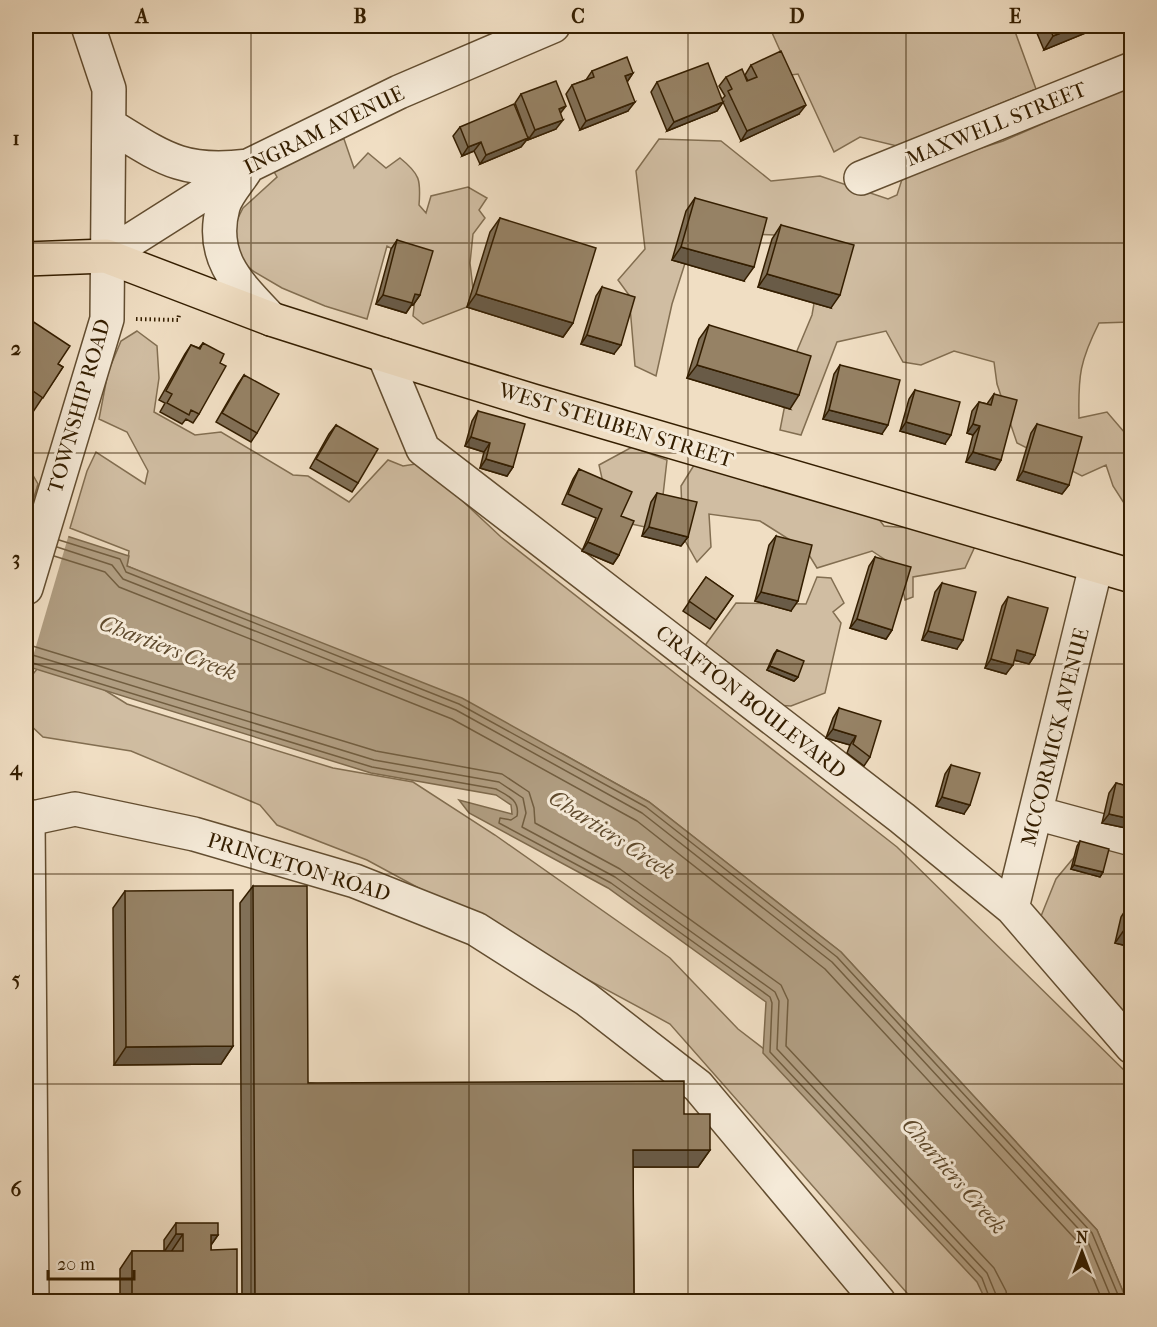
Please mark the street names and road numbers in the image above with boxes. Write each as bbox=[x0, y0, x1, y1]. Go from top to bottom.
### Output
street label: MAXWELL STREET bbox=[902, 77, 1090, 171]
street label: INGRAM AVENUE bbox=[240, 81, 408, 179]
street label: TOWNSHIP ROAD bbox=[43, 316, 115, 496]
street label: WEST STEUBEN STREET bbox=[495, 378, 737, 472]
street label: CRAFTON BOULEVARD bbox=[651, 620, 851, 784]
street label: MCCORMICK AVENUE bbox=[1016, 625, 1094, 849]
street label: PRINCETON ROAD bbox=[205, 828, 393, 906]

